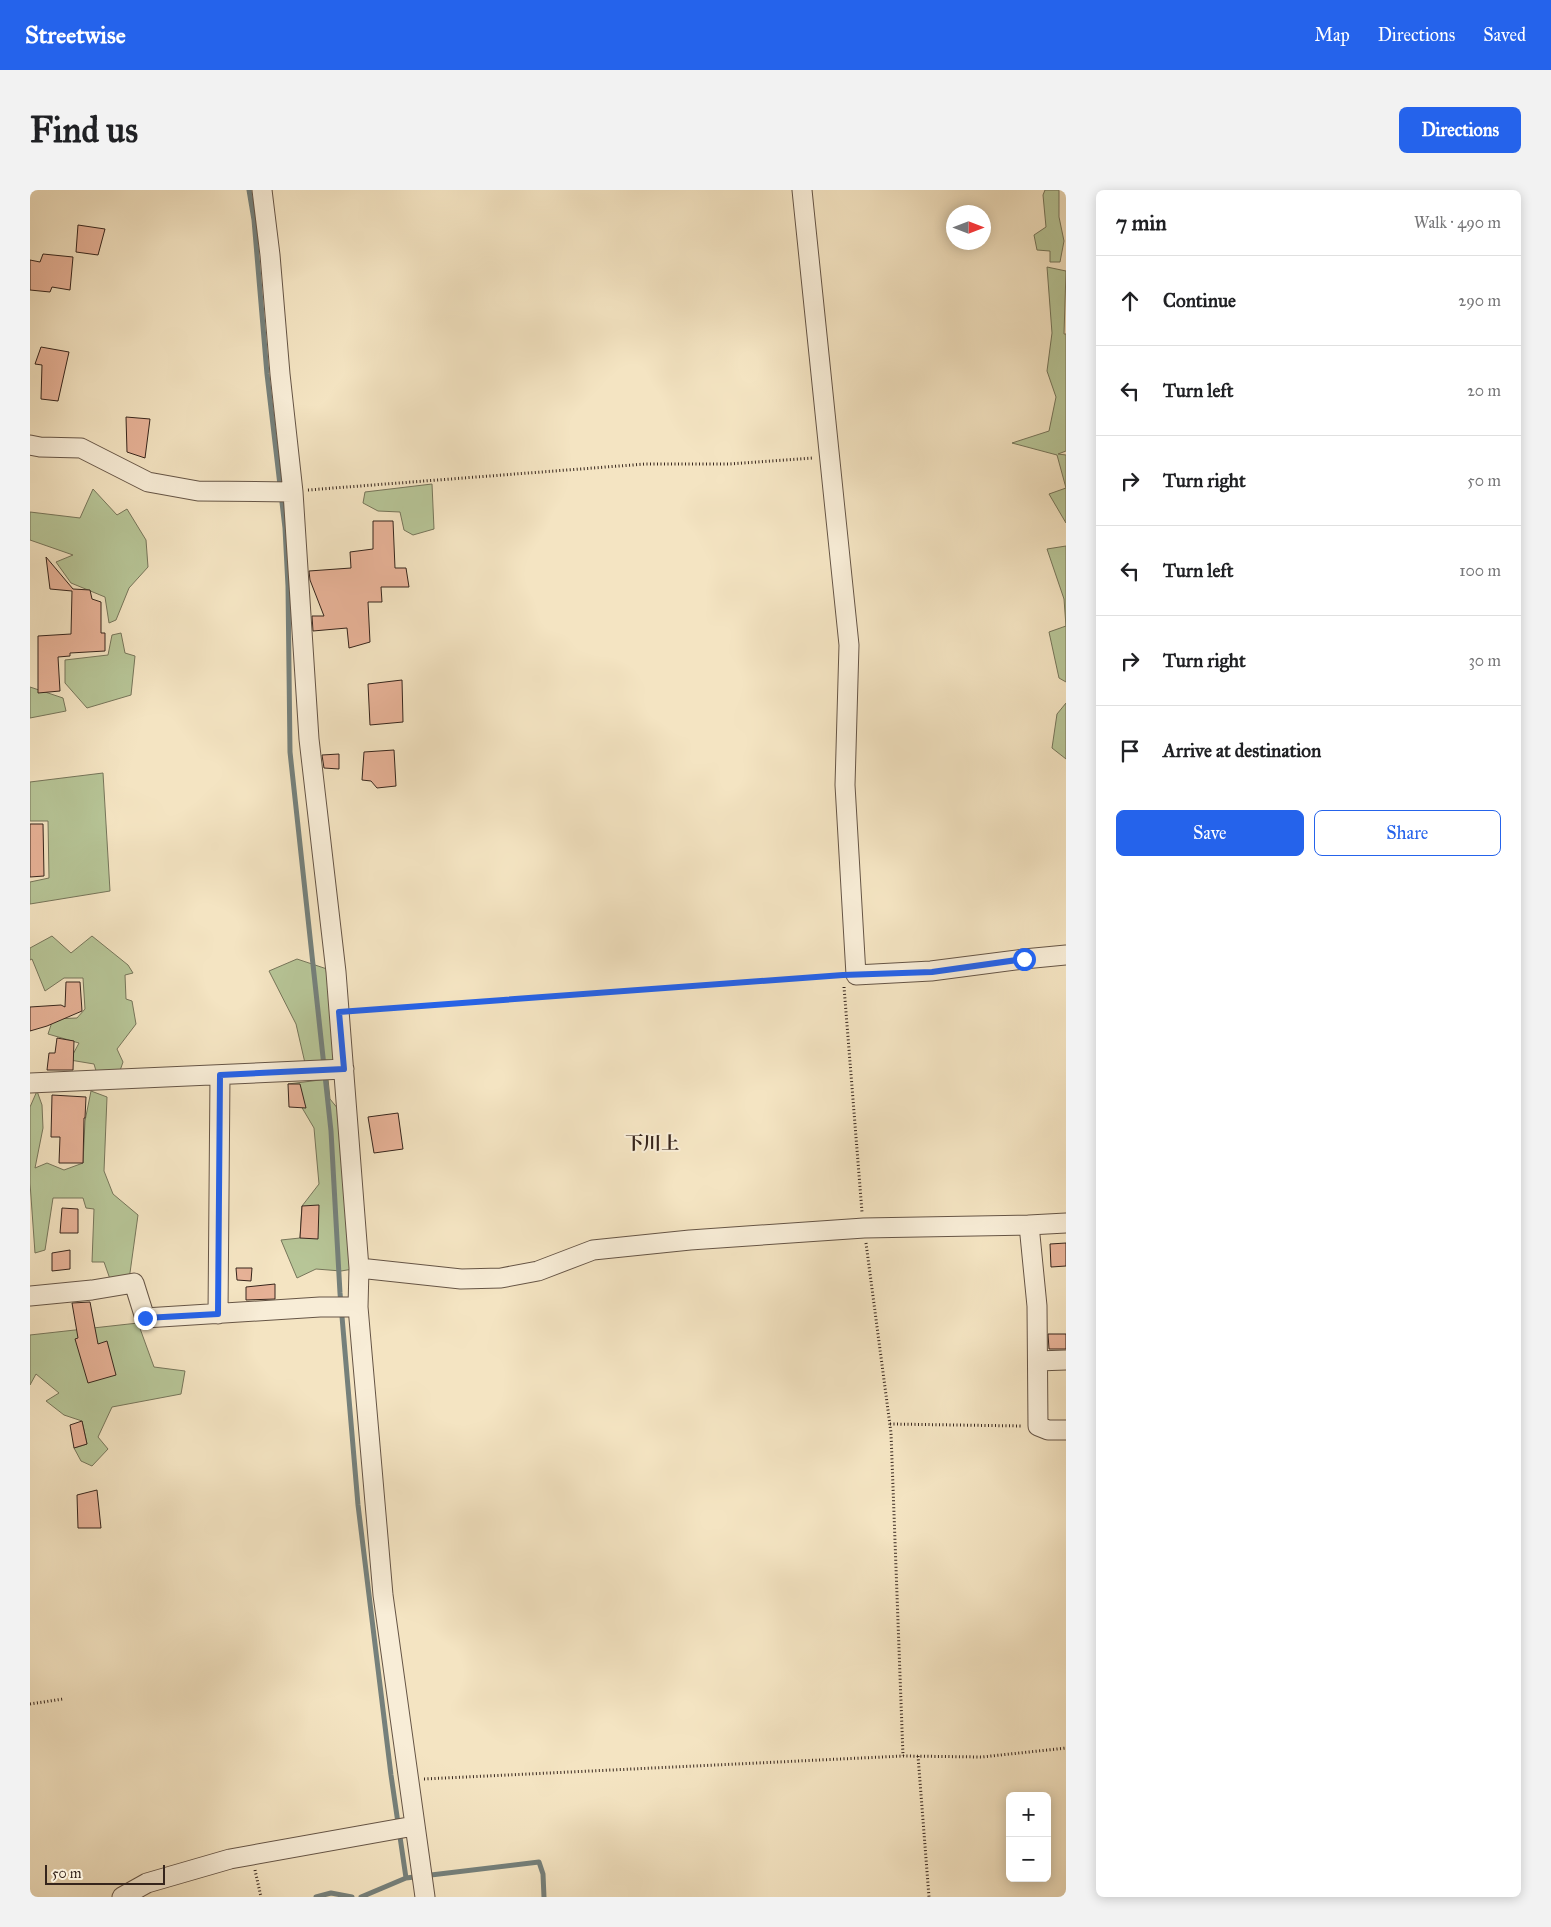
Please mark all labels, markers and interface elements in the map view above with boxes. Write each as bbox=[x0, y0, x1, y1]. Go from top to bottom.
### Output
text: Streetwise bbox=[25, 20, 126, 50]
text: Map bbox=[1314, 24, 1350, 46]
text: Directions bbox=[1378, 24, 1455, 46]
text: Saved bbox=[1483, 24, 1526, 46]
button: Directions bbox=[1399, 107, 1521, 153]
text: Find us bbox=[30, 109, 138, 152]
north arrow bbox=[946, 205, 991, 250]
text: 7 min bbox=[1116, 210, 1167, 236]
text: Walk · 490 m bbox=[1414, 213, 1501, 232]
icon: ahead bbox=[1116, 287, 1144, 315]
text: Continue bbox=[1163, 289, 1236, 312]
text: 290 m bbox=[1458, 291, 1501, 310]
icon: left bbox=[1116, 377, 1144, 405]
text: Turn left bbox=[1163, 379, 1233, 402]
text: 20 m bbox=[1467, 381, 1501, 400]
icon: right bbox=[1116, 467, 1144, 495]
text: Turn right bbox=[1163, 469, 1246, 492]
text: 50 m bbox=[1467, 471, 1501, 490]
icon: left bbox=[1116, 557, 1144, 585]
text: Turn left bbox=[1163, 559, 1233, 582]
text: 100 m bbox=[1459, 561, 1501, 580]
icon: right bbox=[1116, 647, 1144, 675]
text: Turn right bbox=[1163, 649, 1246, 672]
text: 30 m bbox=[1468, 651, 1501, 670]
icon: arrive bbox=[1116, 737, 1144, 765]
text: Arrive at destination bbox=[1163, 739, 1321, 762]
button: Save bbox=[1116, 810, 1304, 856]
button: Share bbox=[1314, 810, 1501, 856]
route start bbox=[1013, 948, 1036, 971]
district label: 下川上 bbox=[625, 1132, 679, 1154]
route end bbox=[134, 1307, 157, 1330]
map controls bbox=[1006, 1792, 1051, 1882]
button: + bbox=[1006, 1792, 1051, 1837]
button: − bbox=[1006, 1837, 1051, 1882]
scale bar bbox=[45, 1862, 165, 1885]
text: 50 m bbox=[52, 1865, 81, 1882]

